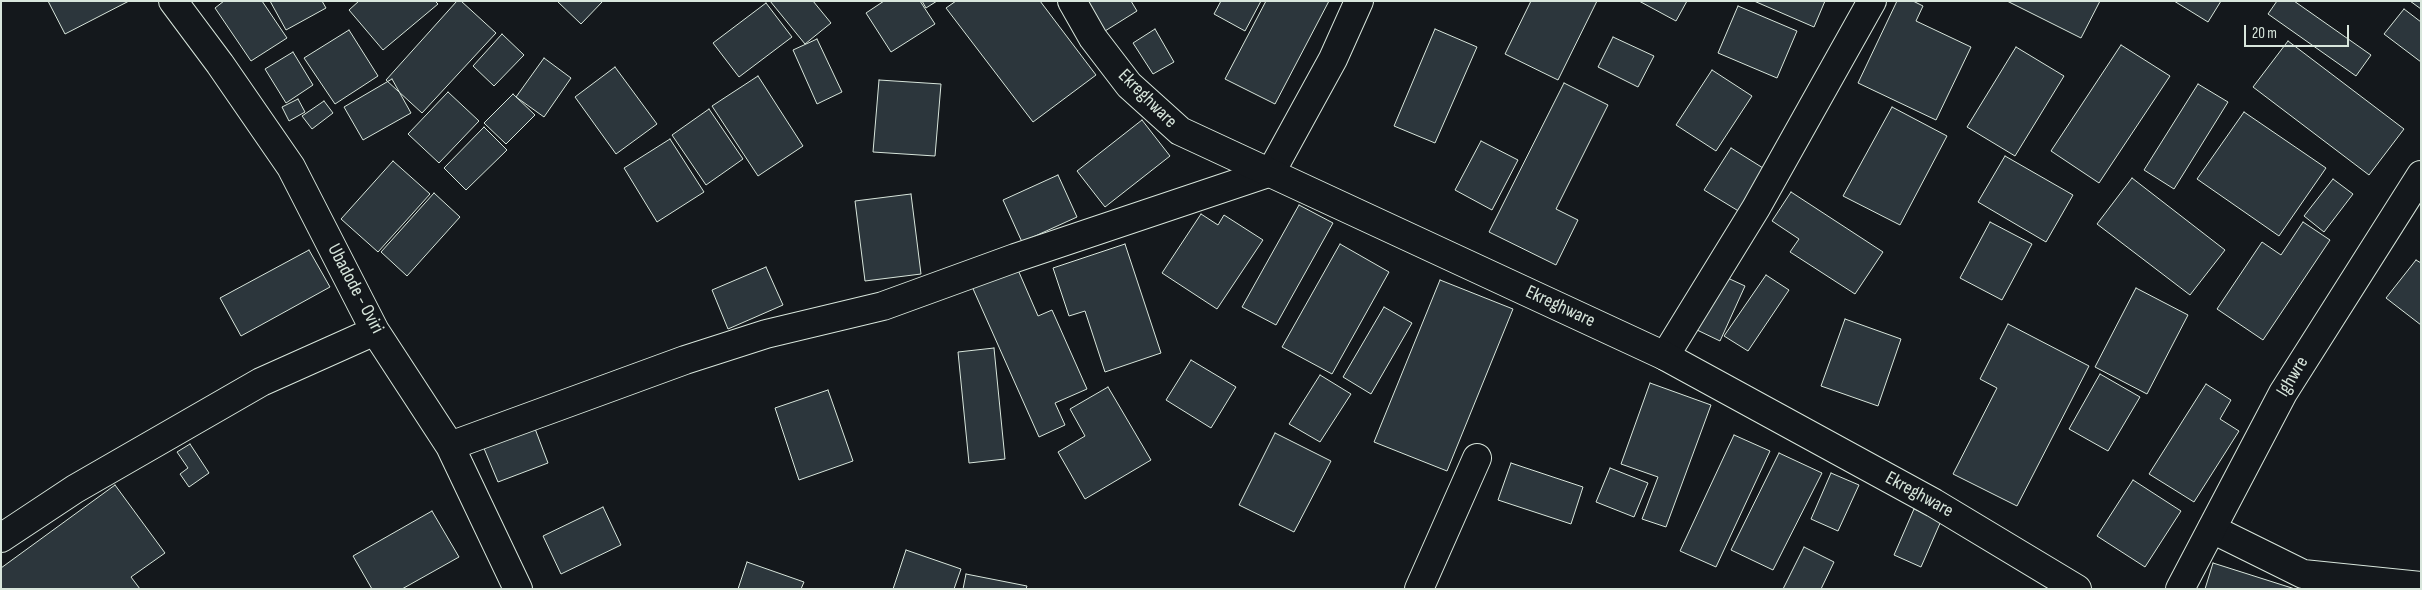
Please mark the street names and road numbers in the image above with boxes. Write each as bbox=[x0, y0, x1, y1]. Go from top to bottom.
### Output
street label: Ekreghware bbox=[1113, 65, 1181, 133]
street label: Ubadode - Oviri bbox=[322, 240, 388, 338]
street label: Ekreghware bbox=[1522, 281, 1598, 333]
street label: Ighwre bbox=[2272, 353, 2314, 401]
street label: Ekreghware bbox=[1881, 467, 1957, 523]

